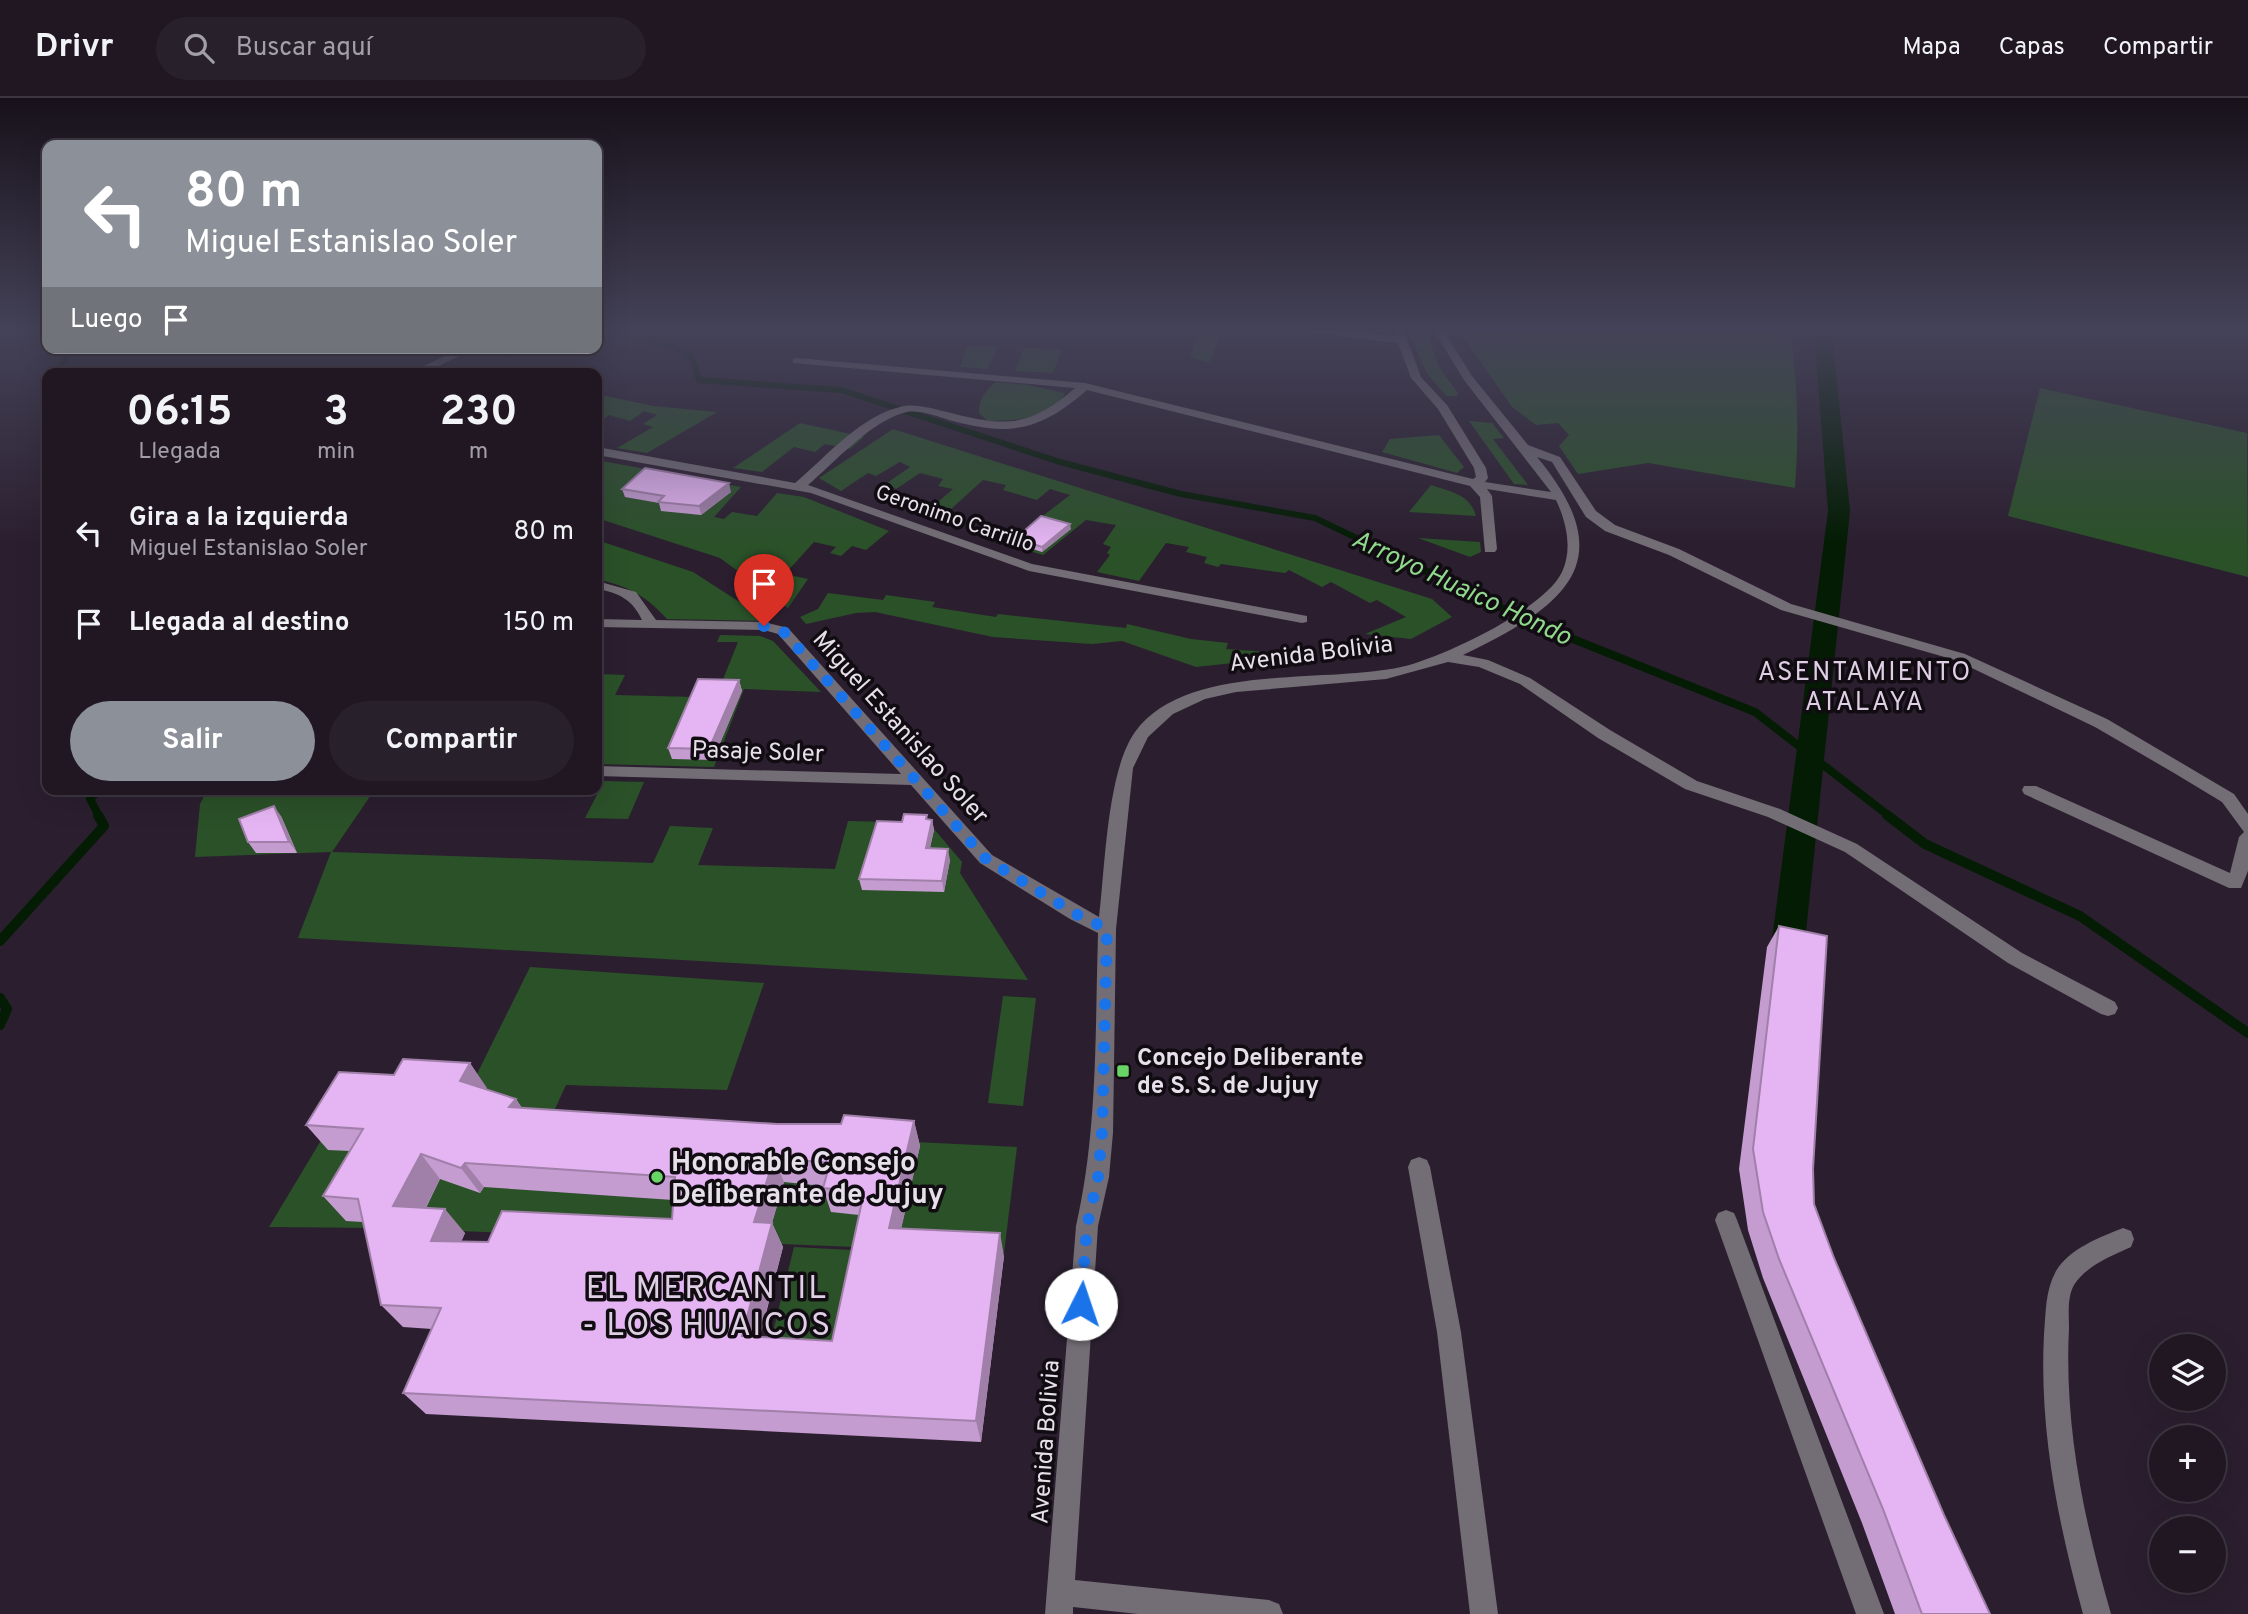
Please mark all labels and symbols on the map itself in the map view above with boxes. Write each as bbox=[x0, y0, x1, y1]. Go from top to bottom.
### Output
street label: Geronimo Carrillo bbox=[872, 480, 1037, 559]
water label: Arroyo Huaico Hondo bbox=[1346, 524, 1576, 655]
pin bbox=[734, 554, 794, 626]
street label: Miguel Estanislao Soler bbox=[805, 626, 994, 831]
street label: Avenida Bolivia bbox=[1228, 630, 1395, 680]
district label: ASENTAMIENTO ATALAYA bbox=[1758, 657, 1972, 720]
street label: Pasaje Soler bbox=[691, 736, 825, 770]
place label: Concejo Deliberante de S. S. de Jujuy bbox=[1137, 1044, 1364, 1102]
marker: Concejo Deliberante de S. S. de Jujuy bbox=[1115, 1063, 1131, 1079]
place label: Honorable Consejo Deliberante de Jujuy bbox=[671, 1146, 944, 1214]
marker: Honorable Consejo Deliberante de Jujuy bbox=[649, 1169, 665, 1185]
position arrow bbox=[1044, 1267, 1118, 1341]
district label: EL MERCANTIL - LOS HUAICOS bbox=[582, 1270, 832, 1347]
street label: Avenida Bolivia bbox=[1026, 1359, 1068, 1525]

